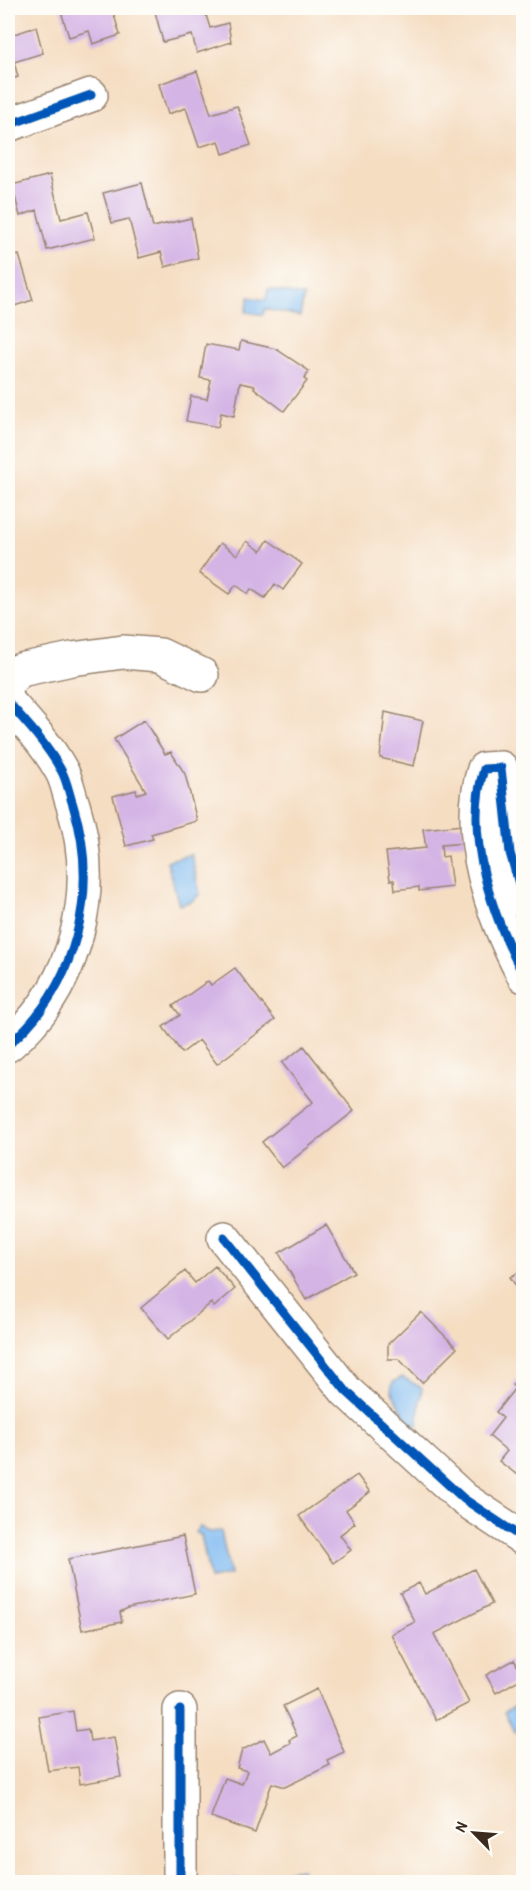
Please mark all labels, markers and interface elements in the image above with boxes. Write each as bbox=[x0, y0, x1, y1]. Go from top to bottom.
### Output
north arrow bbox=[444, 1803, 504, 1863]
text: N bbox=[449, 1818, 472, 1835]

